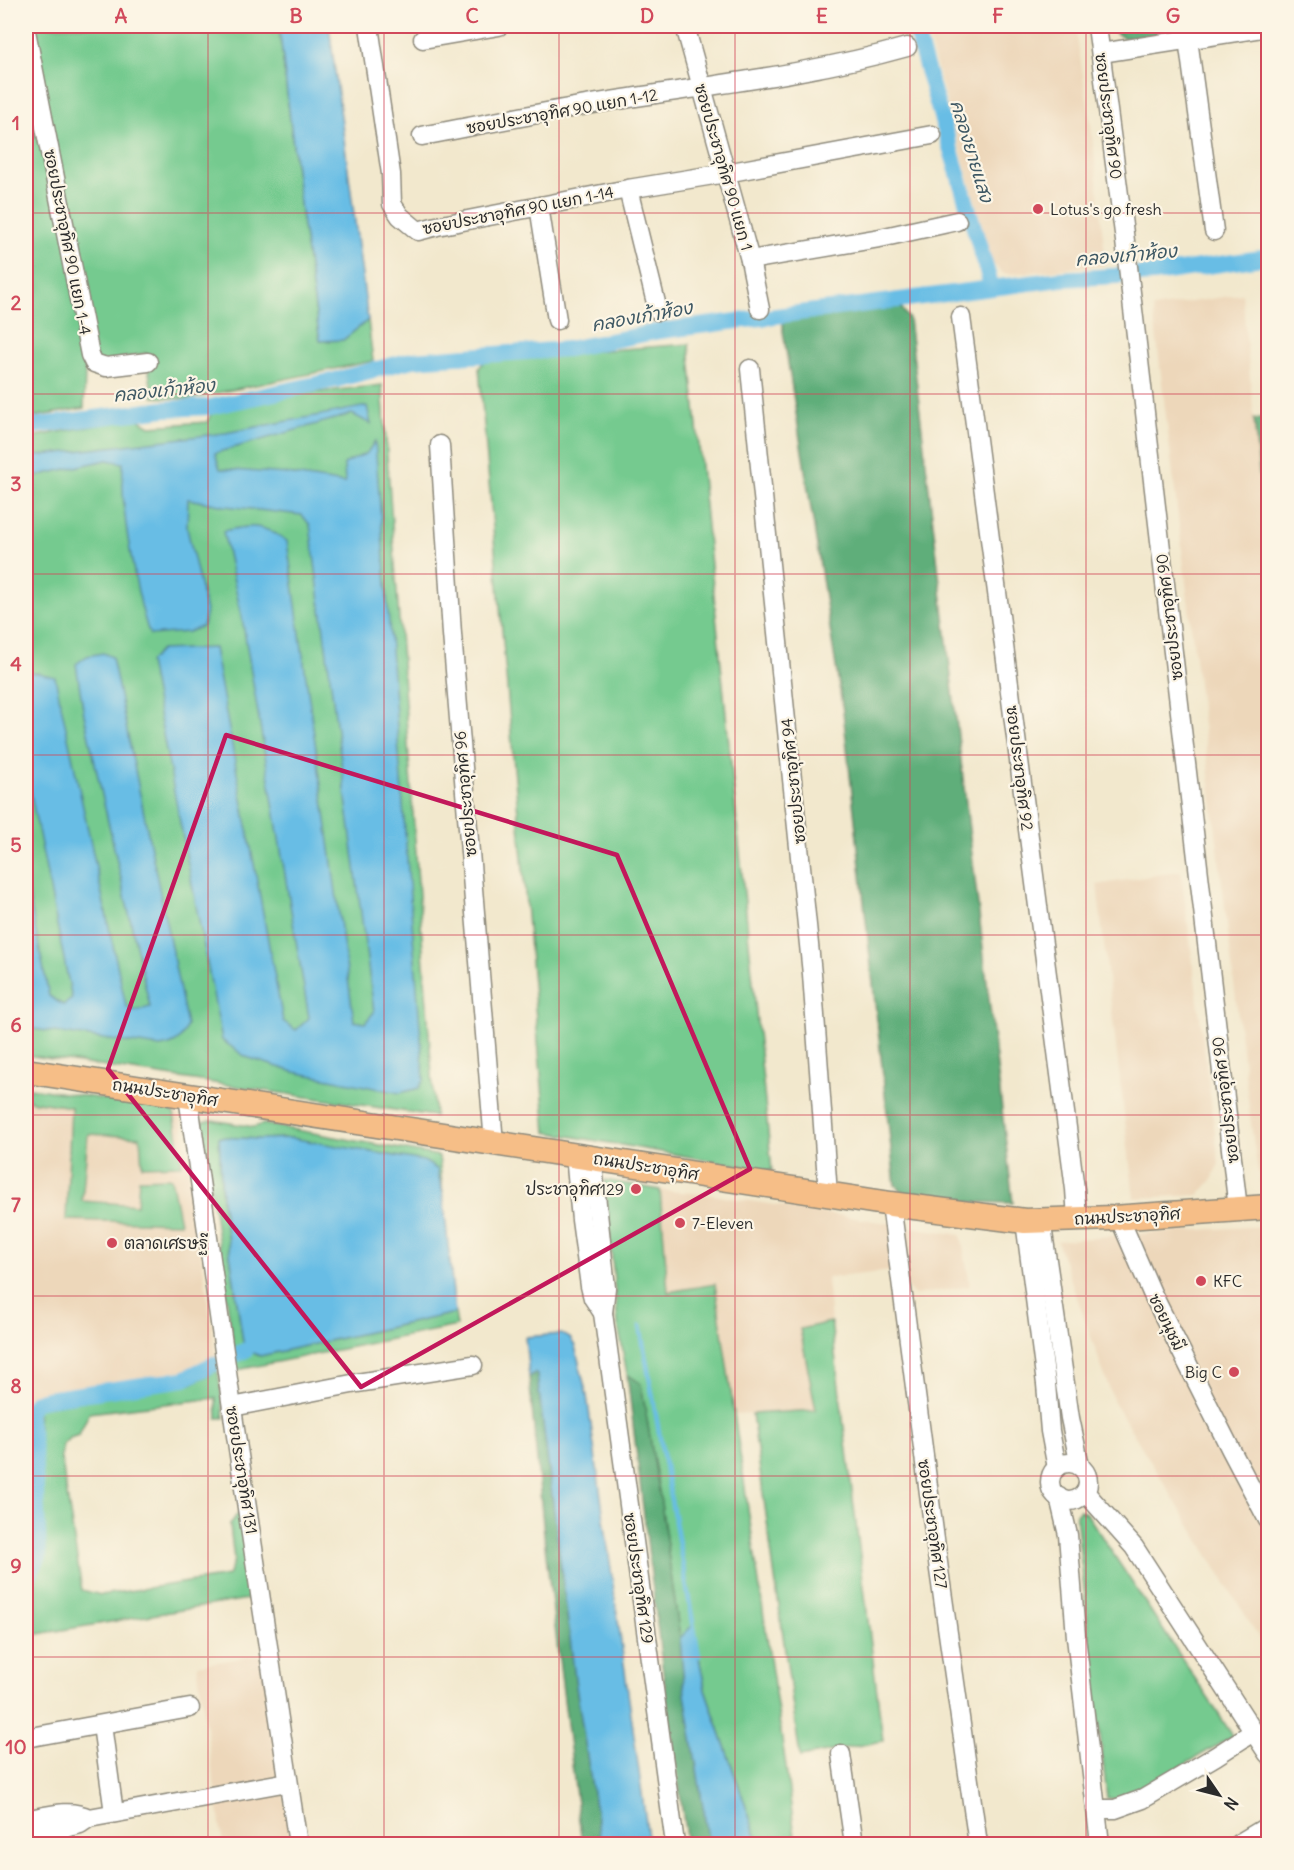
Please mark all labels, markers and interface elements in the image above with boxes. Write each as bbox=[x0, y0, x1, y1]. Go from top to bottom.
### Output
text: A bbox=[115, 3, 128, 28]
text: B bbox=[289, 3, 303, 28]
text: C bbox=[465, 3, 479, 28]
text: D bbox=[640, 3, 654, 28]
text: E bbox=[816, 3, 828, 28]
text: F bbox=[992, 3, 1004, 28]
text: G bbox=[1166, 3, 1180, 28]
street label: ซอยประชาอุทิศ 90 bbox=[1088, 51, 1127, 181]
street label: ซอยประชาอุทิศ 90 แยก 1 bbox=[688, 81, 757, 254]
street label: ซอยประชาอุทิศ 90 แยก 1-12 bbox=[465, 84, 660, 141]
water label: คลองยายแสง bbox=[946, 97, 999, 207]
text: 1 bbox=[12, 110, 20, 135]
street label: ซอยประชาอุทิศ 90 แยก 1-4 bbox=[37, 147, 96, 337]
street label: ซอยประชาอุทิศ 90 แยก 1-14 bbox=[421, 182, 616, 241]
place label: Lotus's go fresh bbox=[1050, 199, 1162, 219]
marker: Lotus's go fresh bbox=[1031, 202, 1045, 216]
water label: คลองเก้าห้อง bbox=[1074, 239, 1179, 271]
text: 2 bbox=[11, 290, 22, 315]
water label: คลองเก้าห้อง bbox=[590, 296, 696, 336]
water label: คลองเก้าห้อง bbox=[112, 373, 217, 407]
text: 3 bbox=[10, 471, 22, 496]
street label: ซอยประชาอุทิศ 90 bbox=[1151, 552, 1190, 682]
text: 4 bbox=[10, 651, 22, 676]
street label: ซอยประชาอุทิศ 92 bbox=[999, 704, 1038, 832]
street label: ซอยประชาอุทิศ 94 bbox=[776, 717, 813, 845]
street label: ซอยประชาอุทิศ 96 bbox=[450, 730, 483, 858]
text: 5 bbox=[10, 832, 22, 857]
text: 6 bbox=[10, 1012, 22, 1037]
street label: ซอยประชาอุทิศ 90 bbox=[1207, 1035, 1246, 1165]
street label: ถนนประชาอุทิศ bbox=[111, 1074, 221, 1113]
street label: ถนนประชาอุทิศ bbox=[592, 1148, 702, 1187]
place label: ประชาอุทิศ129 bbox=[525, 1179, 624, 1202]
marker: ประชาอุทิศ129 bbox=[629, 1182, 643, 1196]
text: 7 bbox=[11, 1192, 21, 1217]
street label: ถนนประชาอุทิศ bbox=[1074, 1203, 1182, 1232]
place label: 7-Eleven bbox=[692, 1213, 753, 1233]
marker: 7-Eleven bbox=[673, 1216, 687, 1230]
place label: ตลาดเศรษฐี bbox=[124, 1233, 209, 1255]
marker: ตลาดเศรษฐี bbox=[105, 1236, 119, 1250]
place label: KFC bbox=[1213, 1271, 1242, 1291]
marker: KFC bbox=[1194, 1274, 1208, 1288]
street label: ซอยนุชมี bbox=[1142, 1290, 1189, 1355]
place label: Big C bbox=[1185, 1362, 1222, 1382]
marker: Big C bbox=[1227, 1365, 1241, 1379]
text: 8 bbox=[10, 1373, 22, 1398]
street label: ซอยประชาอุทิศ 131 bbox=[219, 1404, 262, 1536]
street label: ซอยประชาอุทิศ 127 bbox=[911, 1458, 952, 1591]
street label: ซอยประชาอุทิศ 129 bbox=[617, 1511, 658, 1645]
text: 9 bbox=[10, 1553, 22, 1578]
text: 10 bbox=[5, 1734, 27, 1759]
north arrow bbox=[1189, 1765, 1249, 1825]
text: N bbox=[1220, 1793, 1243, 1814]

